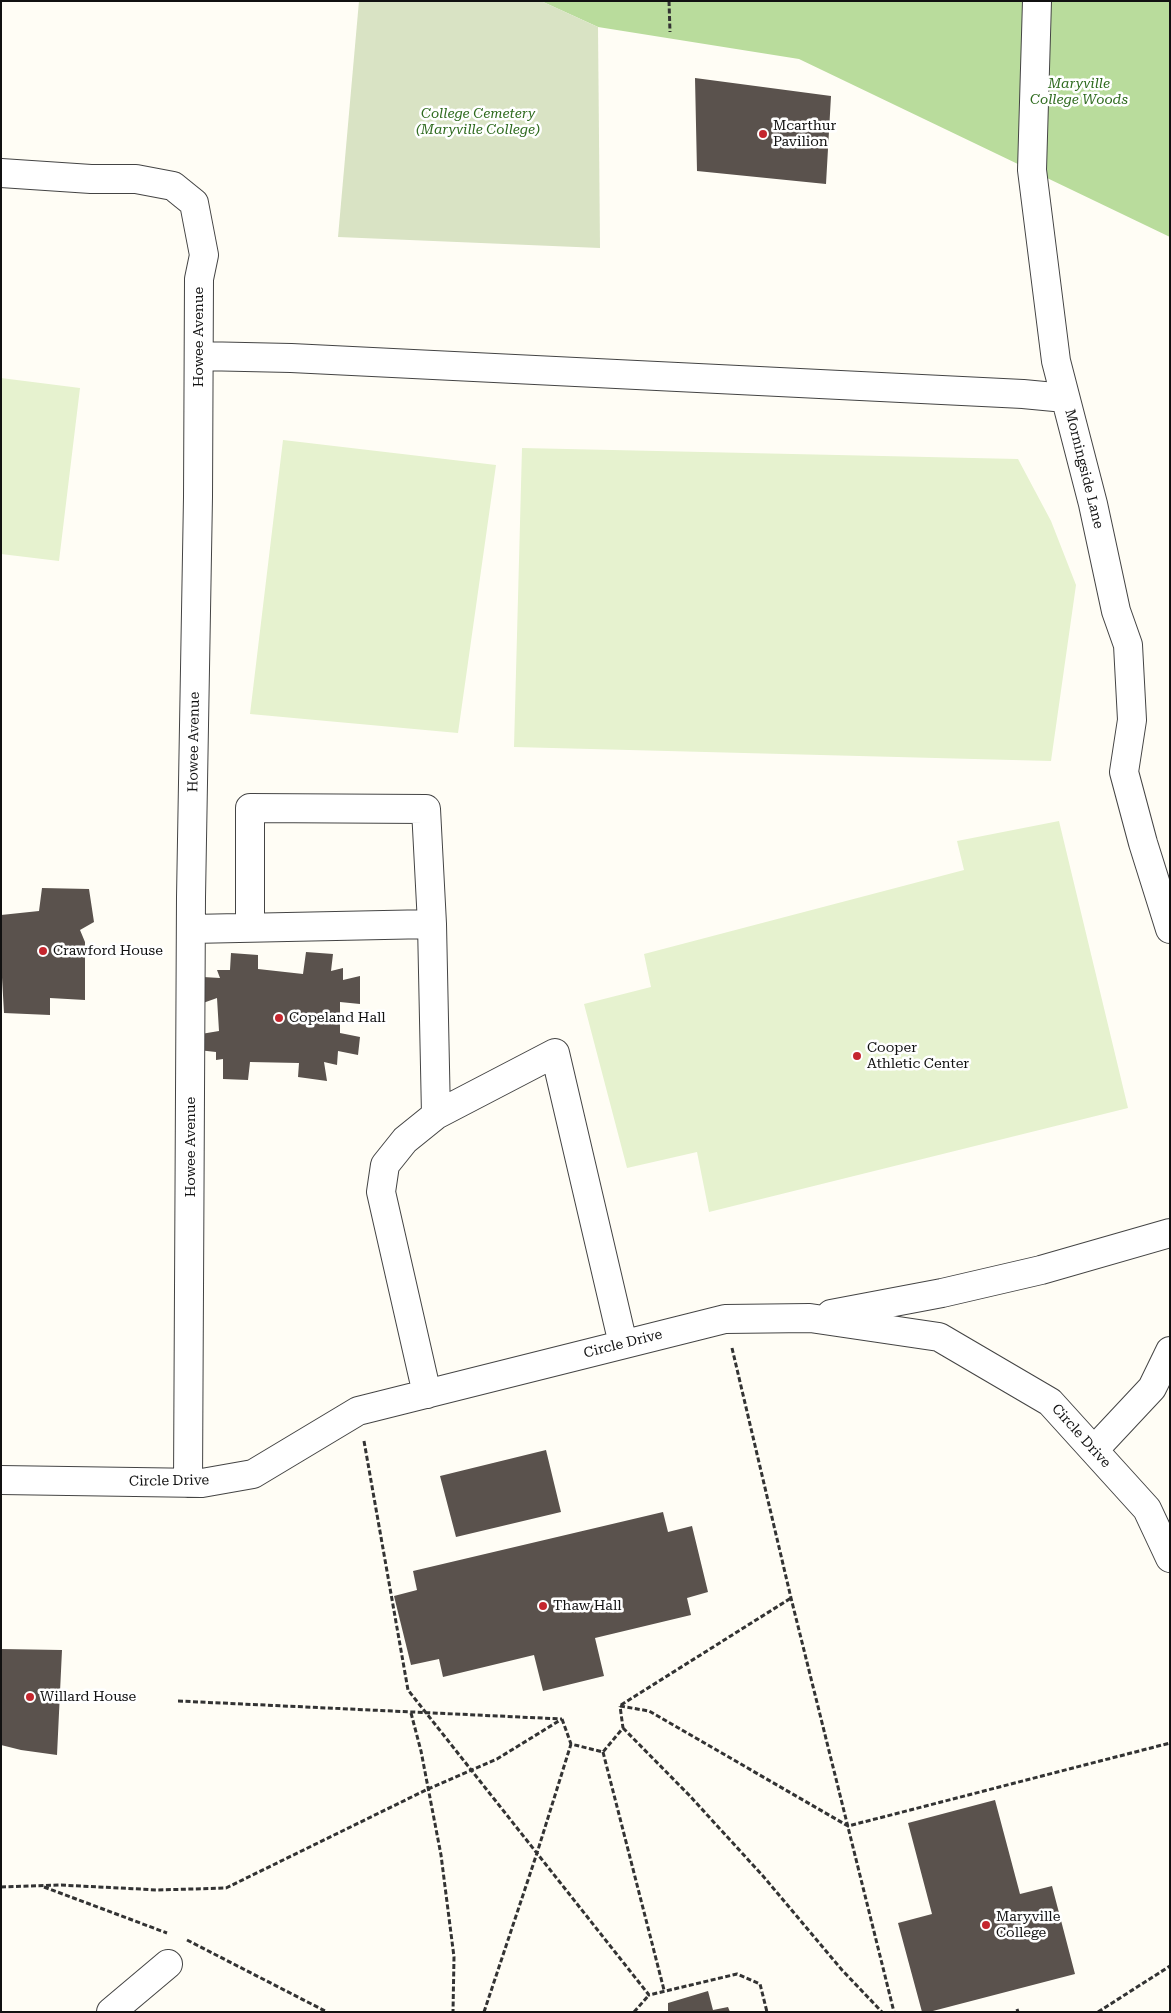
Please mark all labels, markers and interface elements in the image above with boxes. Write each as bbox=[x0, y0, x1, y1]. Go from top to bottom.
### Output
park label: Maryville College Woods bbox=[1030, 76, 1128, 108]
park label: College Cemetery (Maryville College) bbox=[416, 106, 540, 138]
place label: Mcarthur Pavilion bbox=[773, 118, 836, 150]
marker: Mcarthur Pavilion bbox=[757, 128, 769, 140]
street label: Howee Avenue bbox=[191, 287, 207, 387]
street label: Morningside Lane bbox=[1061, 408, 1107, 530]
street label: Howee Avenue bbox=[185, 692, 203, 792]
place label: Crawford House bbox=[53, 943, 163, 959]
marker: Crawford House bbox=[37, 945, 49, 957]
place label: Copeland Hall bbox=[289, 1010, 386, 1026]
marker: Copeland Hall bbox=[273, 1012, 285, 1024]
place label: Cooper Athletic Center bbox=[867, 1040, 969, 1072]
marker: Cooper Athletic Center bbox=[851, 1050, 863, 1062]
street label: Howee Avenue bbox=[183, 1097, 199, 1197]
street label: Circle Drive bbox=[582, 1326, 664, 1362]
street label: Circle Drive bbox=[1048, 1401, 1114, 1471]
street label: Circle Drive bbox=[129, 1472, 209, 1490]
place label: Thaw Hall bbox=[553, 1598, 622, 1614]
marker: Thaw Hall bbox=[537, 1600, 549, 1612]
place label: Willard House bbox=[40, 1689, 136, 1705]
marker: Willard House bbox=[24, 1691, 36, 1703]
place label: Maryville College bbox=[996, 1909, 1060, 1941]
marker: Maryville College bbox=[980, 1919, 992, 1931]

